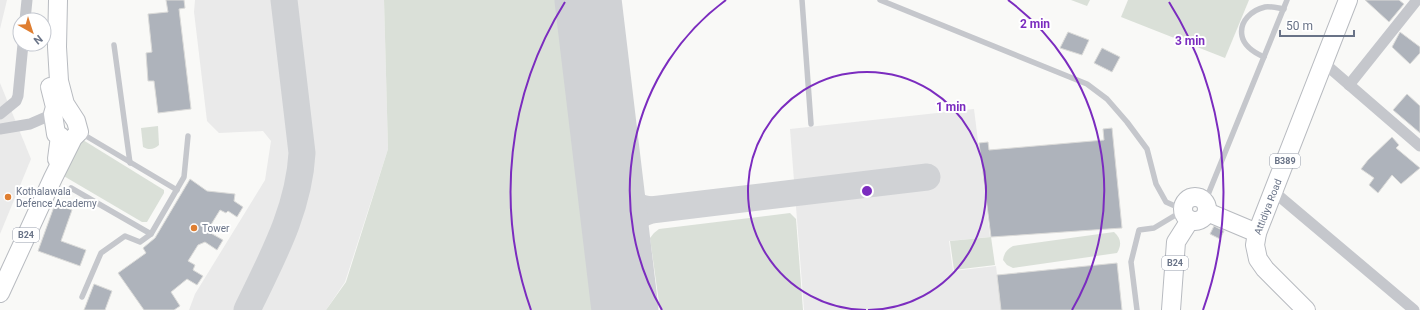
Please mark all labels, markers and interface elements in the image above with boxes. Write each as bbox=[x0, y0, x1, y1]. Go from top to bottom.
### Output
north arrow bbox=[12, 12, 52, 52]
scale bar bbox=[1280, 12, 1354, 38]
text: 2 min bbox=[1020, 17, 1050, 31]
text: 50 m bbox=[1286, 19, 1313, 33]
text: N bbox=[31, 32, 45, 47]
text: 3 min bbox=[1175, 34, 1205, 48]
text: 1 min bbox=[936, 100, 966, 114]
road number: B389 bbox=[1270, 154, 1300, 168]
street label: Attidiya Road bbox=[1251, 177, 1283, 236]
centre of rings bbox=[860, 184, 874, 198]
place label: Kothalawala Defence Academy bbox=[16, 186, 97, 209]
marker: Kothalawala Defence Academy bbox=[3, 192, 13, 202]
marker: Tower bbox=[189, 223, 199, 233]
place label: Tower bbox=[202, 223, 230, 234]
road number: B24 bbox=[13, 228, 39, 242]
road number: B24 bbox=[1162, 256, 1188, 270]

